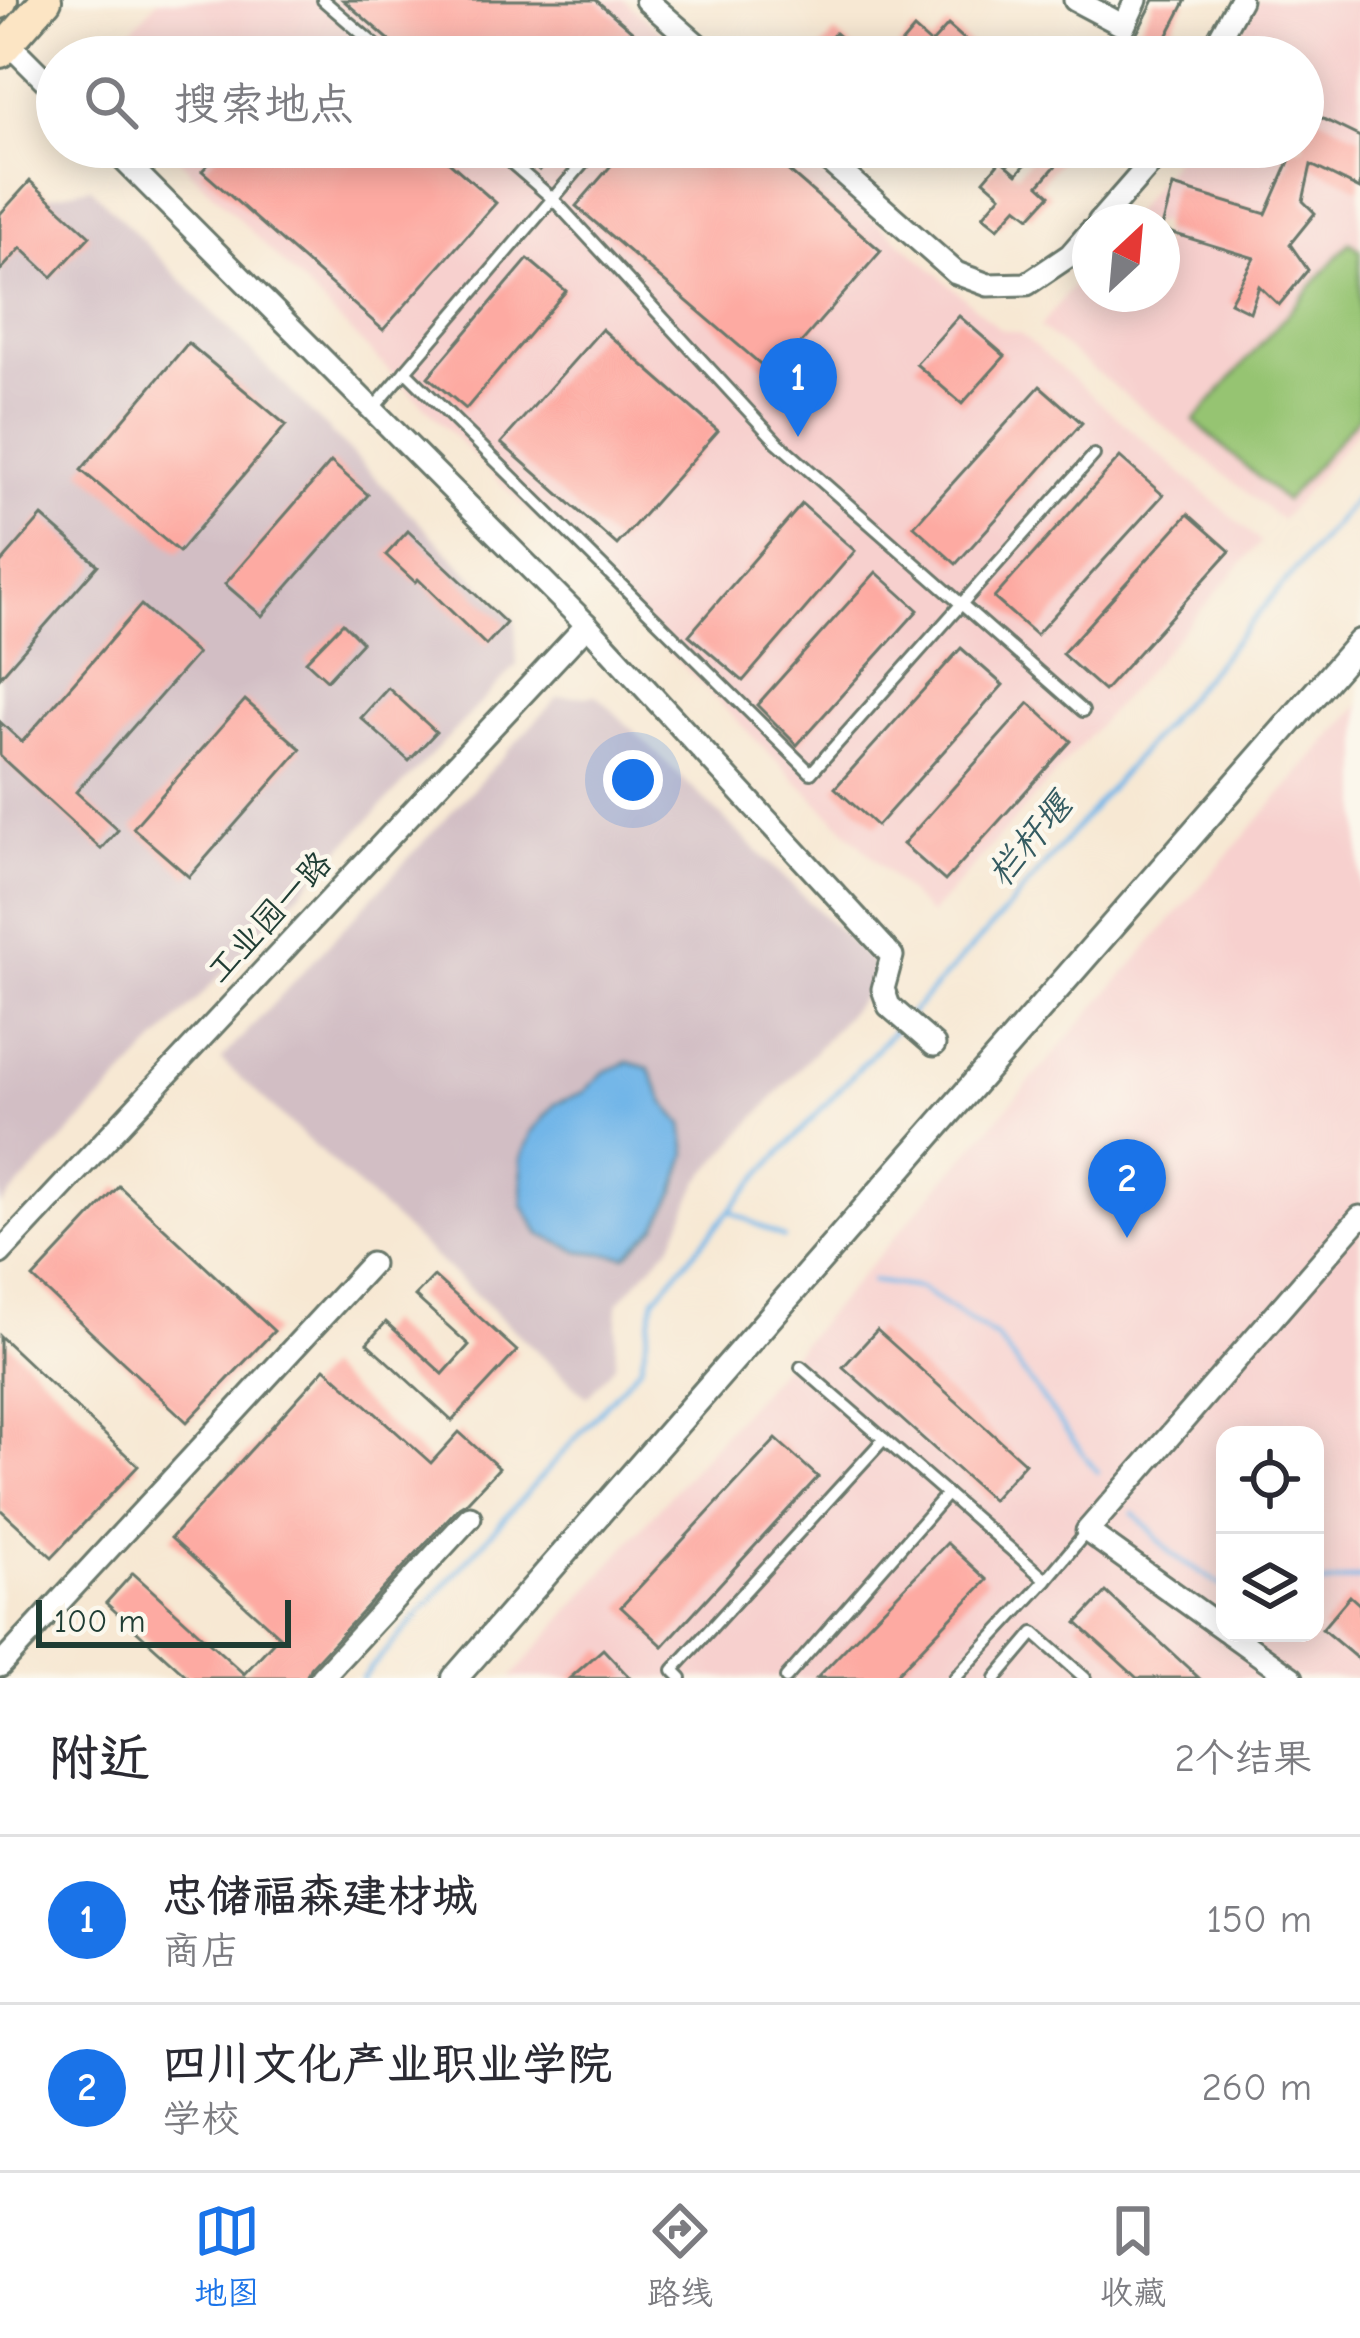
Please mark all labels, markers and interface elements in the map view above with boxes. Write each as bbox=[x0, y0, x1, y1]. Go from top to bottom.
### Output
search box bbox=[36, 36, 1324, 168]
icon: search bbox=[78, 69, 144, 135]
text: 搜索地点 bbox=[174, 78, 354, 130]
north arrow bbox=[1072, 204, 1180, 312]
pin: 1 bbox=[759, 338, 837, 437]
your location bbox=[603, 750, 663, 810]
water label: 栏杆堰 bbox=[980, 782, 1083, 895]
street label: 工业园一路 bbox=[199, 844, 339, 990]
pin: 2 bbox=[1088, 1139, 1166, 1238]
map controls bbox=[1216, 1426, 1324, 1642]
button: locate bbox=[1216, 1426, 1324, 1534]
button: layers bbox=[1216, 1534, 1324, 1642]
scale bar bbox=[36, 1594, 291, 1647]
text: 100 m bbox=[54, 1602, 146, 1640]
text: 附近 bbox=[48, 1729, 150, 1788]
text: 2个结果 bbox=[1175, 1736, 1312, 1781]
text: 忠储福森建材城 bbox=[162, 1870, 477, 1922]
text: 1 bbox=[79, 1897, 95, 1942]
text: 150 m bbox=[1206, 1897, 1312, 1942]
text: 商店 bbox=[162, 1929, 240, 1974]
text: 四川文化产业职业学院 bbox=[162, 2038, 612, 2090]
text: 2 bbox=[77, 2065, 97, 2110]
text: 260 m bbox=[1201, 2065, 1312, 2110]
text: 学校 bbox=[162, 2097, 240, 2142]
tab: 地图 bbox=[194, 2198, 260, 2313]
tab: 路线 bbox=[647, 2198, 713, 2313]
tab: 收藏 bbox=[1100, 2198, 1166, 2313]

